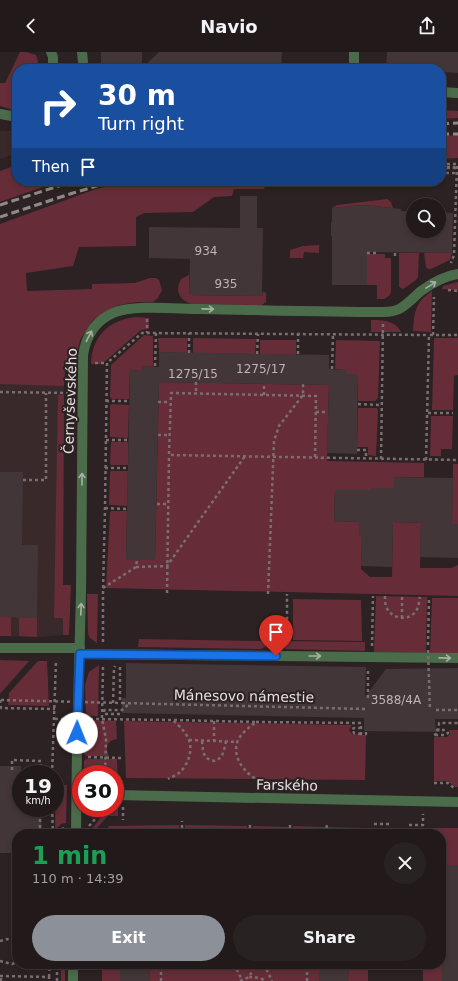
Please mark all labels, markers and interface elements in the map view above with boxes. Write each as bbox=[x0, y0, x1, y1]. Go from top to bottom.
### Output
icon: back bbox=[20, 15, 42, 37]
icon: share bbox=[416, 15, 438, 37]
text: Navio bbox=[200, 16, 258, 37]
text: 30 m bbox=[98, 79, 176, 112]
icon: right bbox=[32, 80, 84, 132]
text: Turn right bbox=[98, 113, 184, 134]
icon: arrive bbox=[77, 156, 99, 178]
text: Then bbox=[32, 158, 69, 176]
map controls bbox=[406, 198, 446, 238]
button: search bbox=[406, 198, 446, 238]
house number: 934 bbox=[195, 244, 217, 258]
house number: 935 bbox=[215, 277, 237, 291]
one-way arrow bbox=[425, 281, 436, 289]
one-way arrow bbox=[201, 305, 214, 313]
one-way arrow bbox=[86, 331, 93, 343]
street label: Černyševského bbox=[59, 348, 80, 454]
house number: 1275/17 bbox=[236, 362, 286, 376]
house number: 1275/15 bbox=[168, 367, 218, 381]
one-way arrow bbox=[78, 473, 86, 486]
one-way arrow bbox=[77, 603, 85, 616]
pin bbox=[259, 615, 293, 656]
icon: arrive bbox=[265, 621, 287, 643]
one-way arrow bbox=[308, 652, 321, 660]
one-way arrow bbox=[438, 654, 451, 662]
street label: Mánesovo námestie bbox=[174, 687, 314, 705]
house number: 3588/4A bbox=[371, 693, 422, 707]
position arrow bbox=[56, 712, 98, 754]
speed limit sign: 30 bbox=[72, 765, 124, 817]
text: 19 bbox=[24, 774, 52, 798]
street label: Farského bbox=[256, 776, 318, 794]
text: km/h bbox=[25, 795, 51, 806]
text: 1 min bbox=[32, 842, 107, 870]
button: close bbox=[384, 842, 426, 884]
text: 110 m · 14:39 bbox=[32, 871, 123, 886]
button: Exit bbox=[32, 915, 225, 961]
button: Share bbox=[233, 915, 426, 961]

